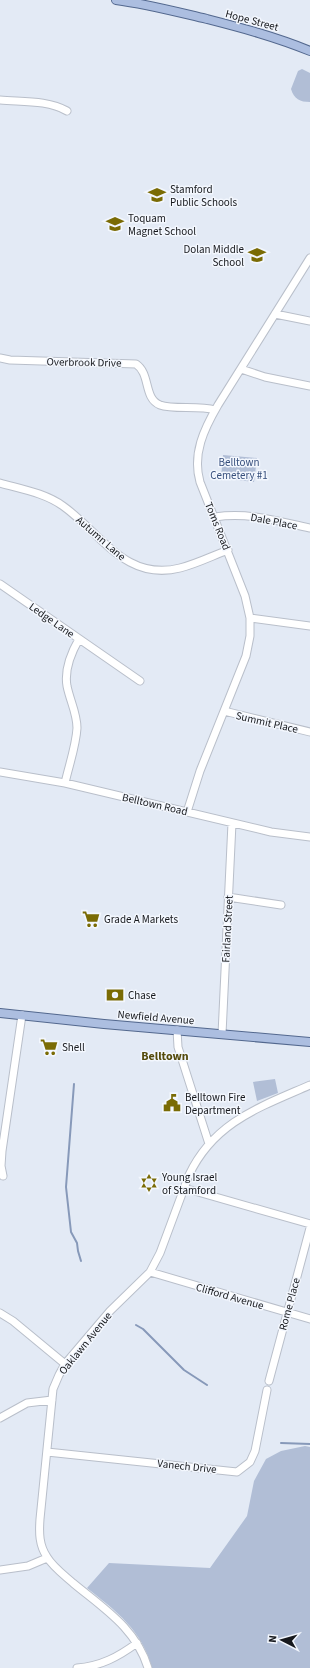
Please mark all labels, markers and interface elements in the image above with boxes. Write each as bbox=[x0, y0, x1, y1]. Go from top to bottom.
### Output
street label: Hope Street bbox=[224, 6, 280, 35]
place label: Stamford Public Schools bbox=[170, 182, 238, 210]
school or university icon: Stamford Public Schools bbox=[147, 185, 167, 205]
place label: Toquam Magnet School bbox=[128, 211, 196, 239]
school or university icon: Toquam Magnet School bbox=[105, 214, 125, 234]
place label: Dolan Middle School bbox=[184, 242, 245, 270]
school or university icon: Dolan Middle School bbox=[247, 245, 267, 265]
street label: Overbrook Drive bbox=[46, 354, 122, 371]
park label: Belltown Cemetery #1 bbox=[210, 455, 268, 483]
street label: Toms Road bbox=[201, 500, 234, 552]
street label: Dale Place bbox=[249, 510, 299, 533]
street label: Autumn Lane bbox=[73, 513, 129, 564]
street label: Ledge Lane bbox=[26, 599, 78, 642]
street label: Summit Place bbox=[234, 708, 300, 737]
street label: Belltown Road bbox=[121, 790, 189, 819]
street label: Fairland Street bbox=[218, 895, 237, 963]
supermarket icon: Grade A Markets bbox=[81, 909, 101, 929]
place label: Grade A Markets bbox=[104, 912, 178, 927]
bank icon: Chase bbox=[105, 985, 125, 1005]
place label: Chase bbox=[128, 988, 156, 1003]
street label: Newfield Avenue bbox=[117, 1007, 195, 1028]
supermarket icon: Shell bbox=[39, 1037, 59, 1057]
place label: Shell bbox=[62, 1040, 85, 1055]
district label: Belltown bbox=[141, 1048, 189, 1065]
place label: Belltown Fire Department bbox=[185, 1090, 246, 1118]
public building icon: Belltown Fire Department bbox=[162, 1093, 182, 1113]
place label: Young Israel of Stamford bbox=[161, 1170, 218, 1198]
synagogue icon: Young Israel of Stamford bbox=[139, 1173, 159, 1193]
street label: Rome Place bbox=[275, 1276, 304, 1332]
street label: Clifford Avenue bbox=[194, 1280, 266, 1313]
street label: Oaklawn Avenue bbox=[55, 1308, 116, 1378]
street label: Vanech Drive bbox=[157, 1456, 218, 1477]
north arrow bbox=[262, 1620, 302, 1660]
text: N bbox=[265, 1635, 280, 1643]

